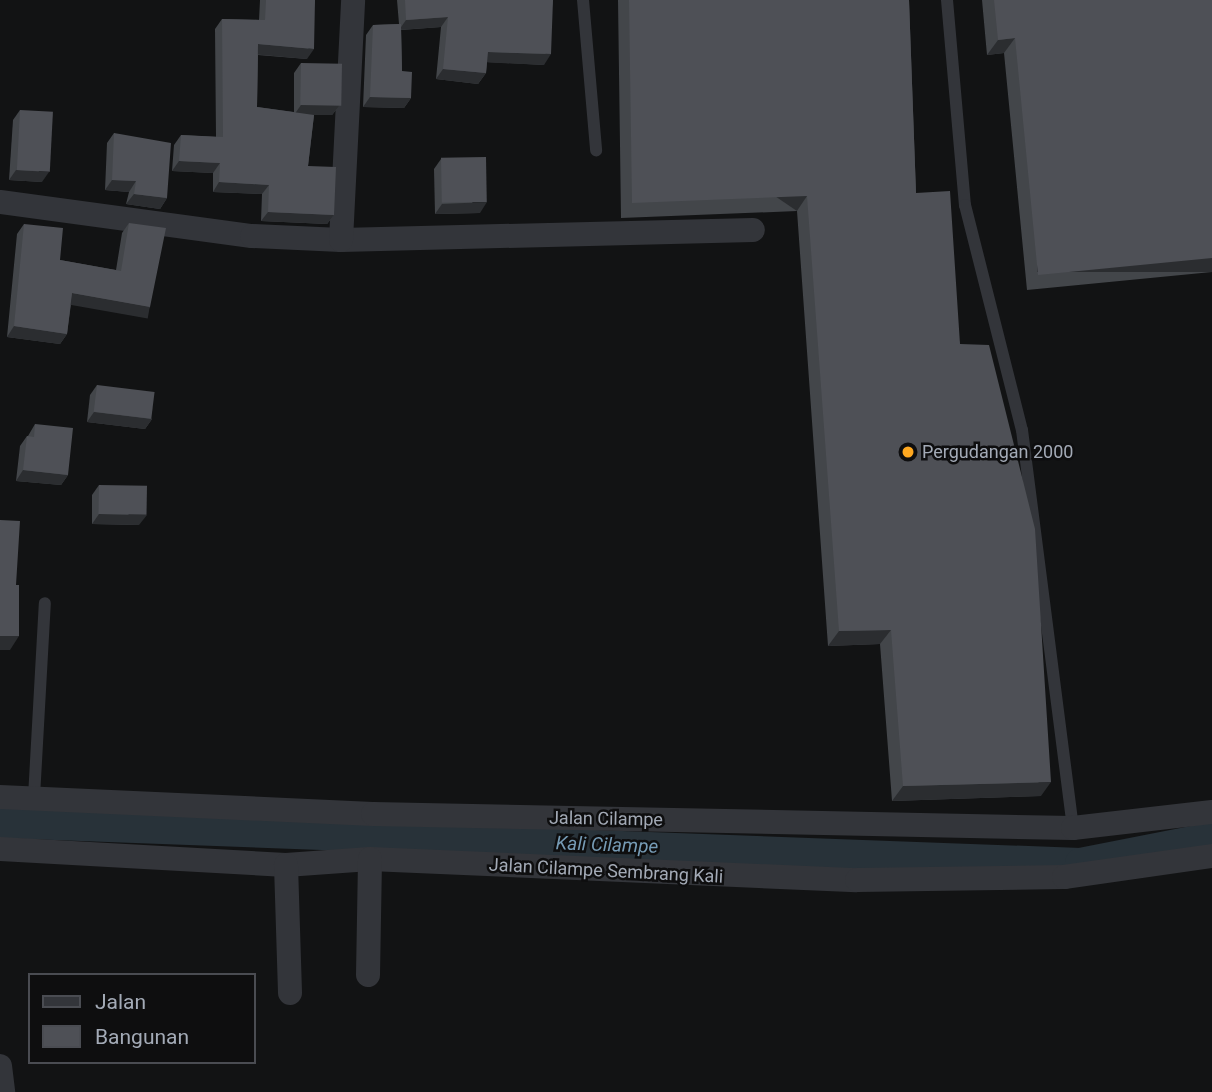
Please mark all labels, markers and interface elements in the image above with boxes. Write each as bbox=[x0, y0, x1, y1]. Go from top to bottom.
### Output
place label: Pergudangan 2000 bbox=[922, 441, 1073, 463]
marker: Pergudangan 2000 bbox=[900, 444, 916, 460]
street label: Jalan Cilampe bbox=[549, 807, 663, 831]
water label: Kali Cilampe bbox=[555, 832, 659, 858]
street label: Jalan Cilampe Sembrang Kali bbox=[488, 854, 724, 888]
legend bbox=[28, 973, 256, 1064]
text: Jalan bbox=[95, 990, 146, 1014]
text: Bangunan bbox=[95, 1025, 189, 1049]

